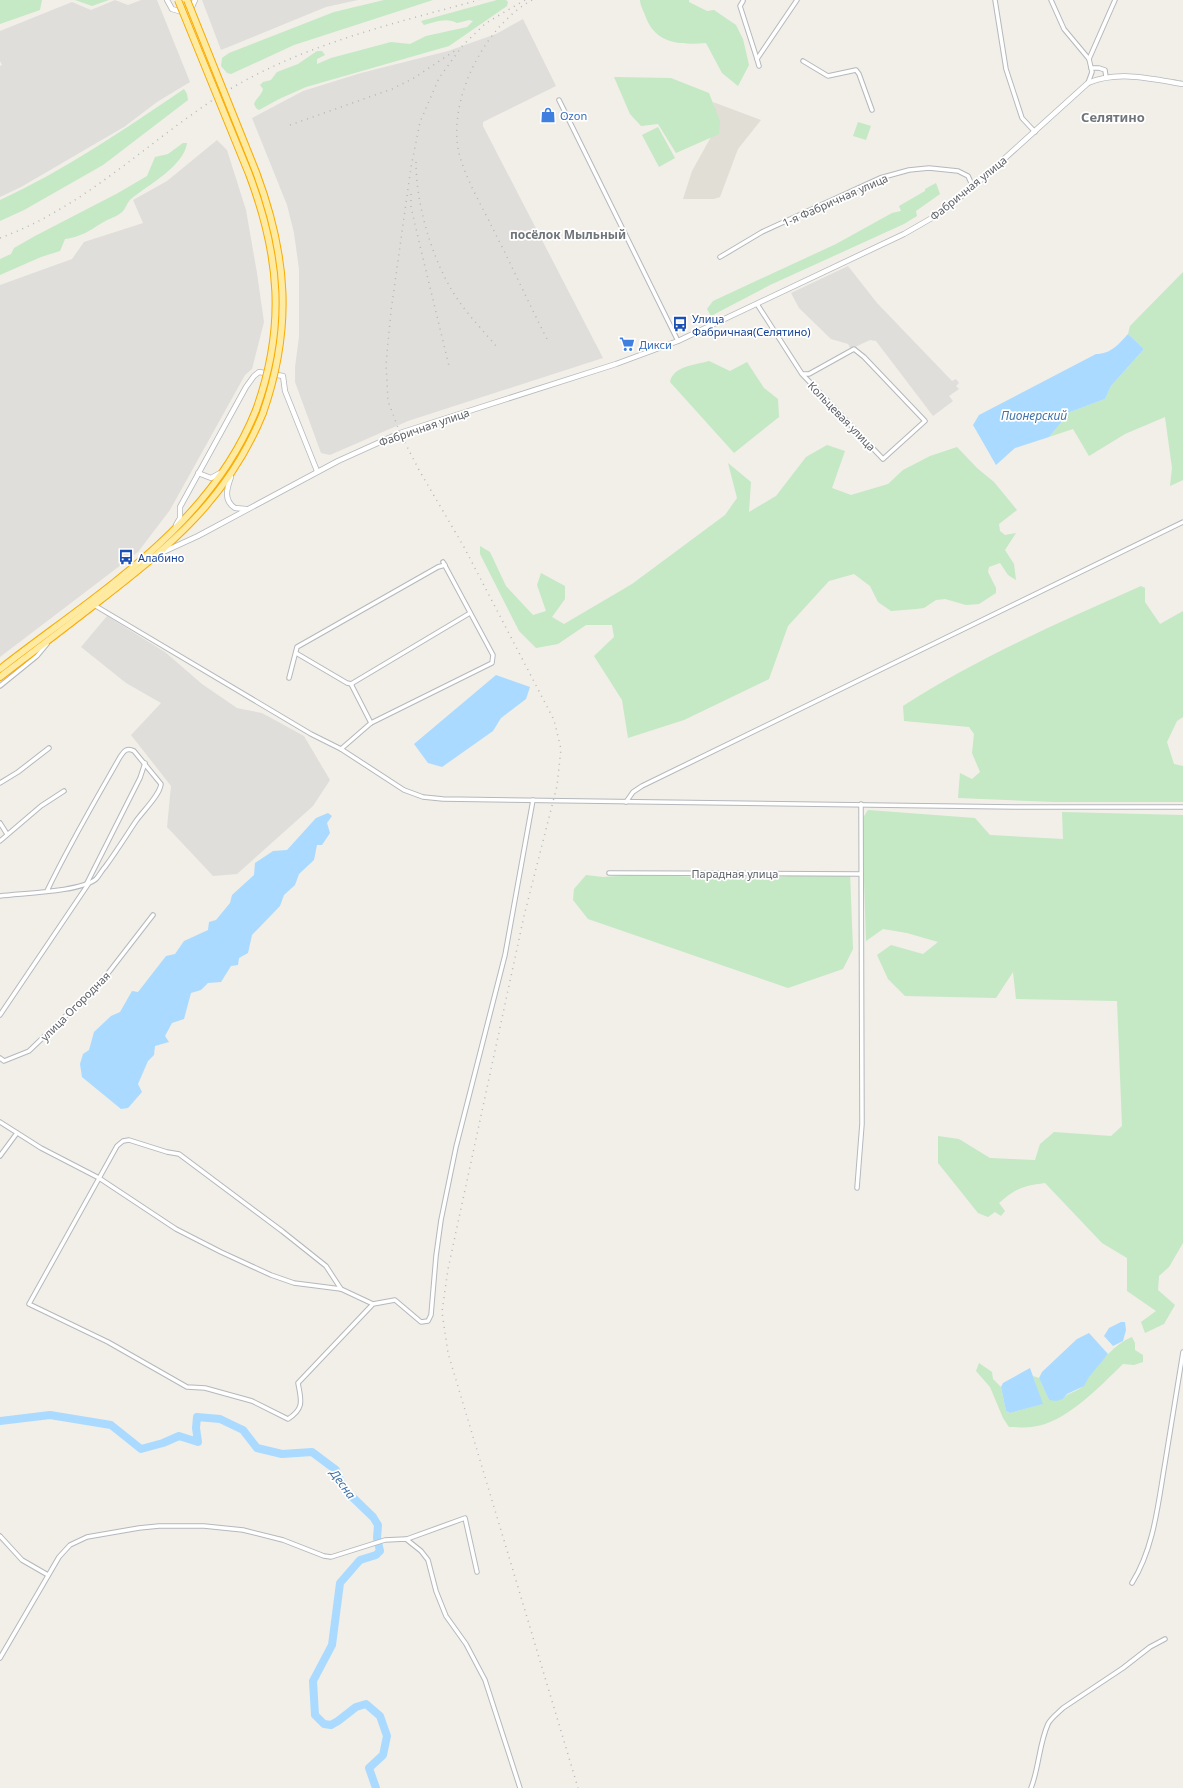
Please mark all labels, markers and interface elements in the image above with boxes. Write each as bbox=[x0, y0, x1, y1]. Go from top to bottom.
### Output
shop icon: Ozon bbox=[539, 106, 557, 124]
place label: Ozon bbox=[560, 108, 587, 123]
district label: Селятино bbox=[1081, 108, 1145, 126]
street label: Фабричная улица bbox=[926, 152, 1010, 224]
street label: 1-я Фабричная улица bbox=[780, 170, 890, 230]
district label: посёлок Мыльный bbox=[510, 226, 626, 243]
place label: Улица Фабричная(Селятино) bbox=[692, 311, 811, 339]
bus stop icon: Улица Фабричная(Селятино) bbox=[671, 315, 689, 333]
supermarket icon: Дикси bbox=[618, 335, 636, 353]
place label: Дикси bbox=[639, 337, 672, 352]
street label: Кольцевая улица bbox=[805, 378, 879, 454]
street label: Фабричная улица bbox=[377, 404, 471, 450]
water label: Пионерский bbox=[1001, 407, 1067, 424]
bus stop icon: Алабино bbox=[117, 548, 135, 566]
place label: Алабино bbox=[138, 550, 184, 565]
street label: Парадная улица bbox=[692, 866, 778, 881]
street label: улица Огородная bbox=[37, 968, 113, 1044]
water label: Десна bbox=[325, 1464, 360, 1503]

